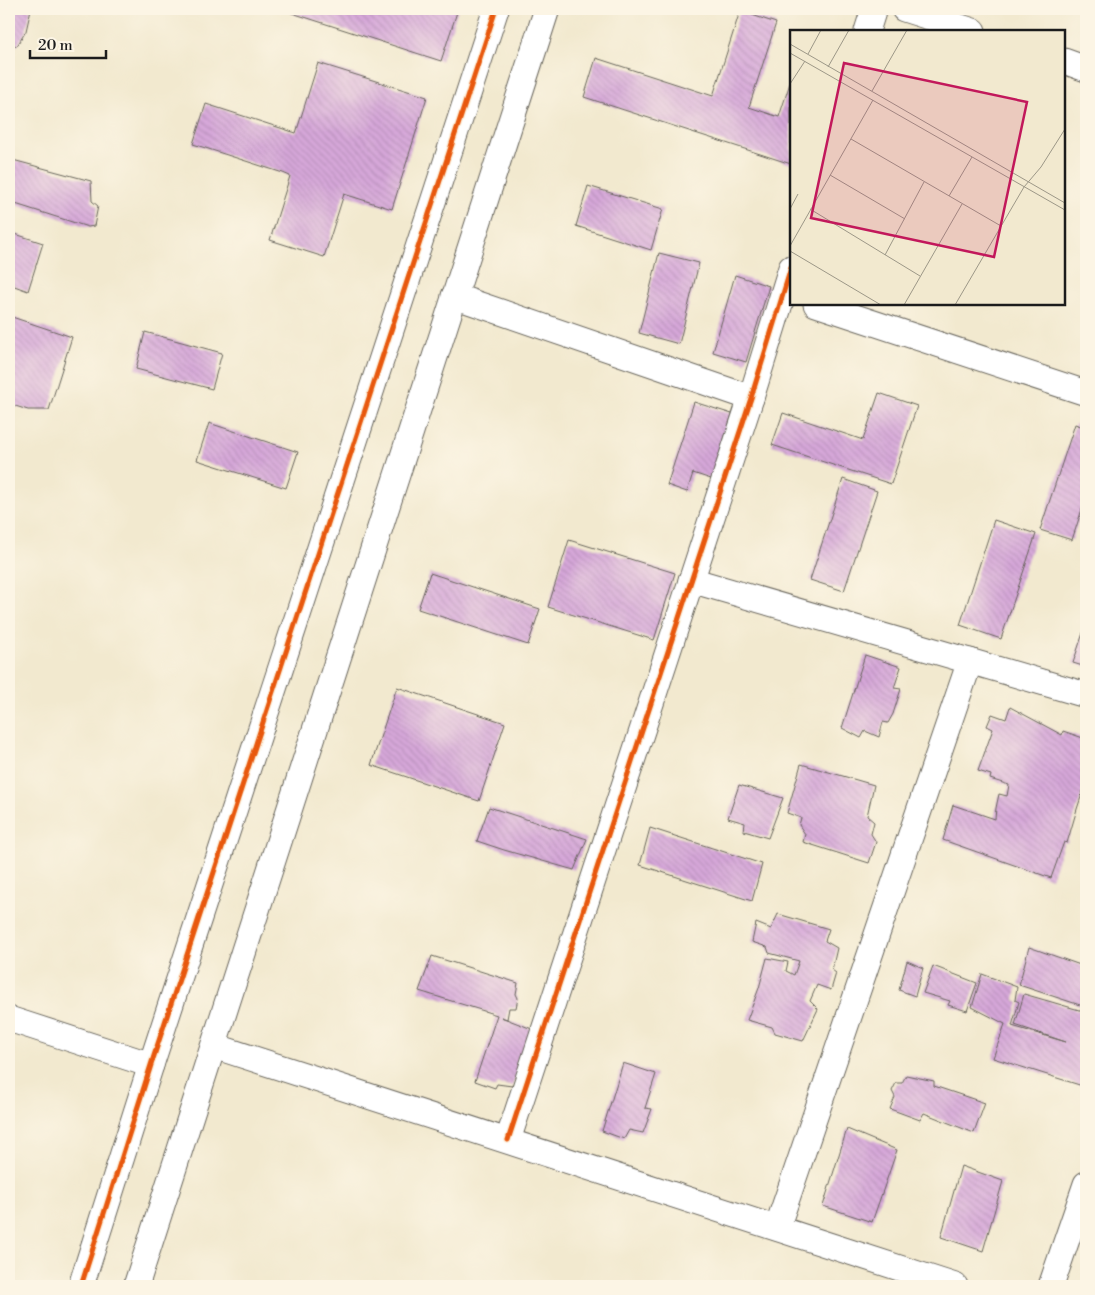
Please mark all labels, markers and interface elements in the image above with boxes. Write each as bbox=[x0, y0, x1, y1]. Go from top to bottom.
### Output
scale bar bbox=[30, 28, 106, 60]
inset map bbox=[790, 30, 1065, 305]
text: 20 m bbox=[38, 36, 73, 55]

